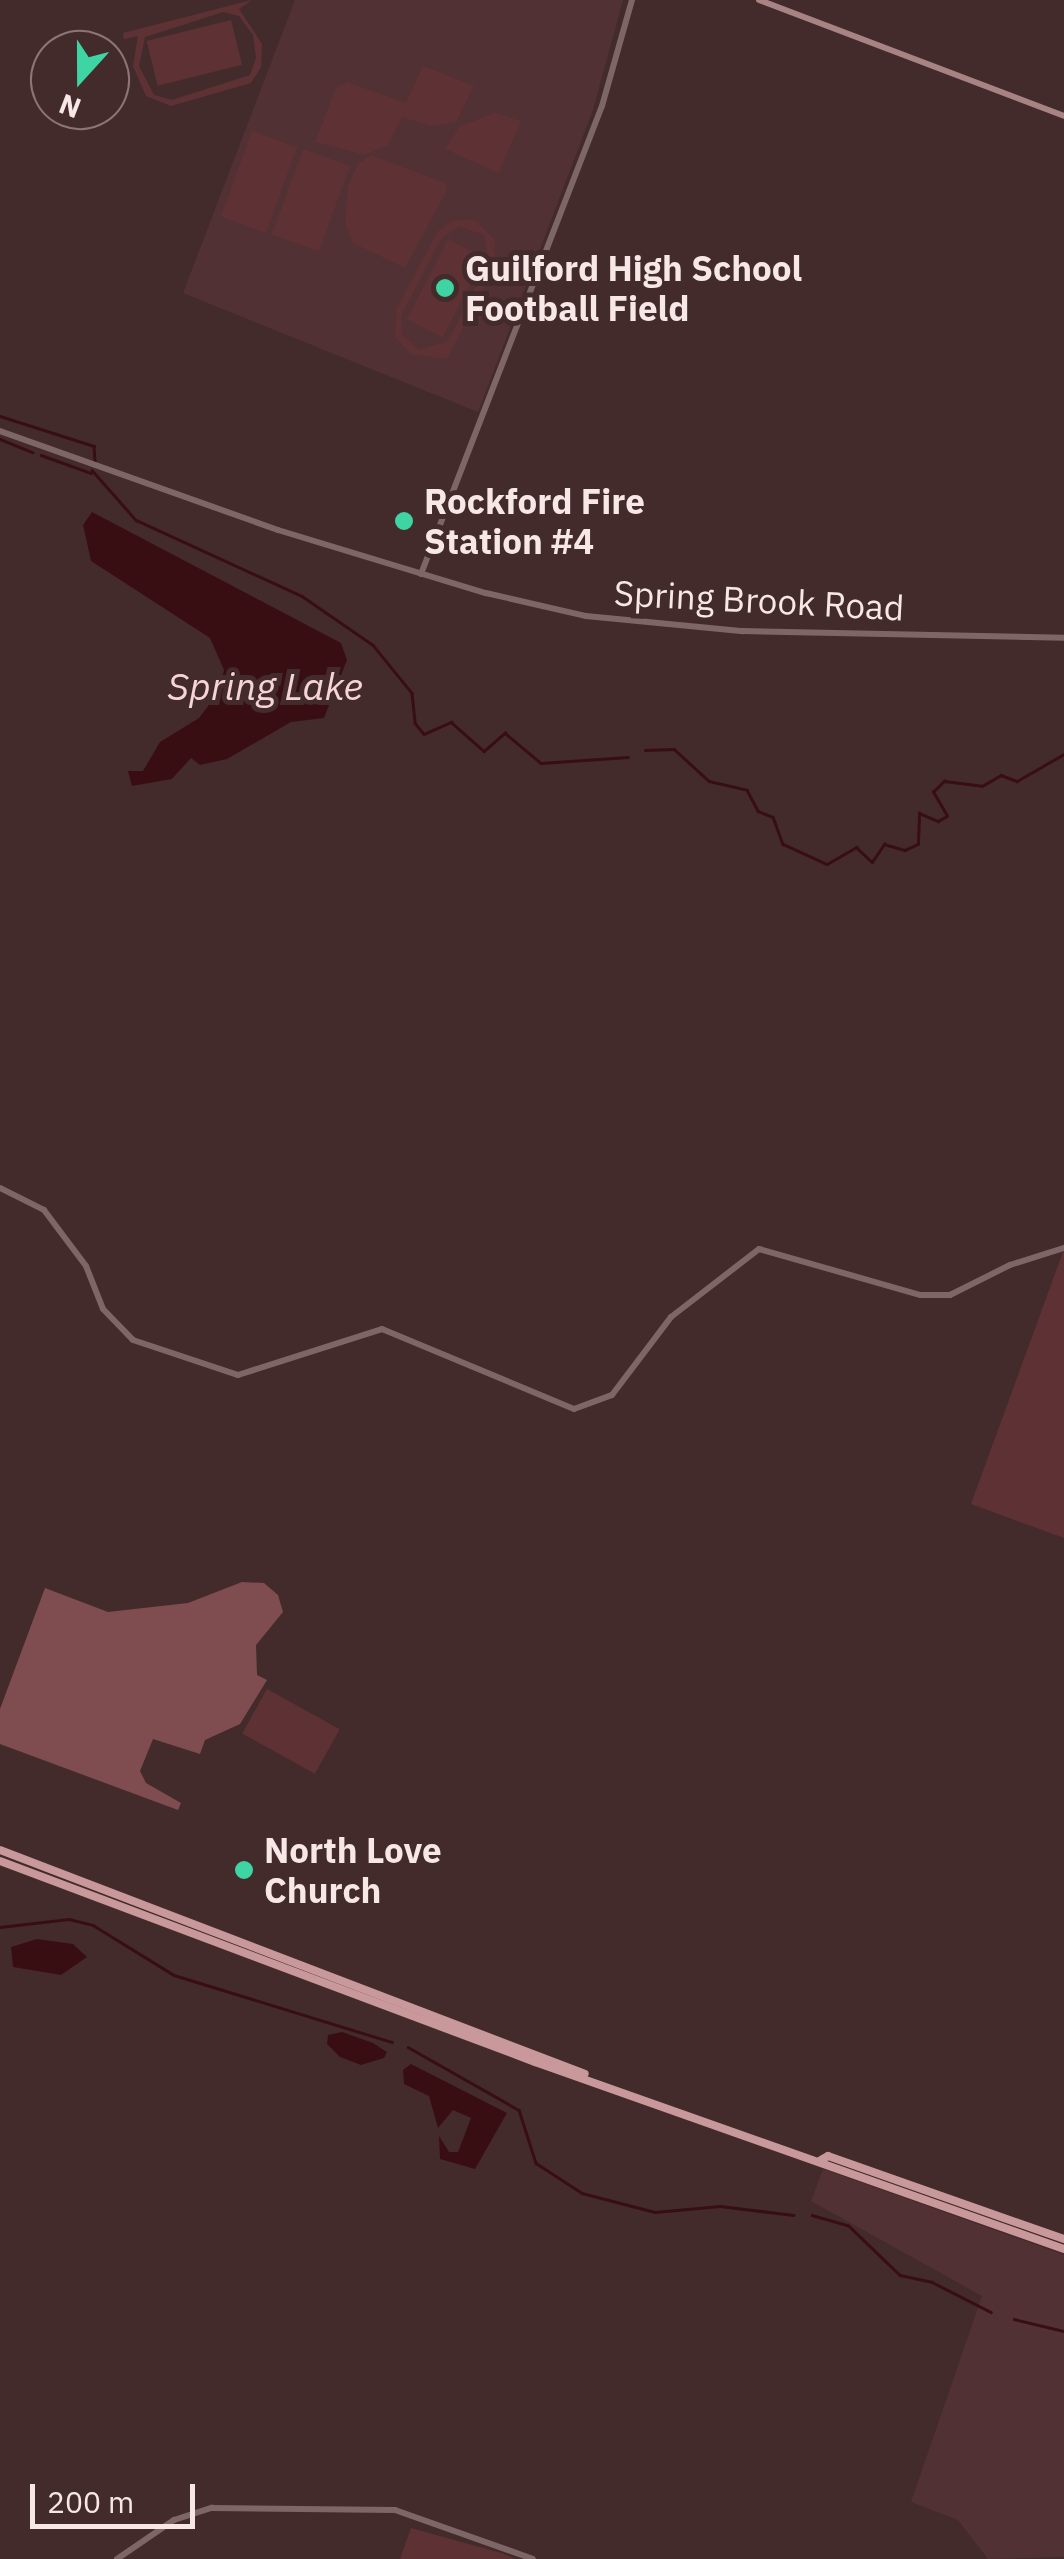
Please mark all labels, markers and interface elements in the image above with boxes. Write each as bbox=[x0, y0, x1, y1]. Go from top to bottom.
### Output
north arrow bbox=[30, 30, 130, 130]
text: N bbox=[54, 86, 86, 128]
place label: Guilford High School Football Field bbox=[465, 247, 802, 329]
marker: Guilford High School Football Field bbox=[434, 277, 456, 299]
place label: Rockford Fire Station #4 bbox=[424, 480, 645, 562]
marker: Rockford Fire Station #4 bbox=[393, 510, 415, 532]
street label: Spring Brook Road bbox=[613, 571, 905, 629]
water label: Spring Lake bbox=[167, 663, 363, 709]
place label: North Love Church bbox=[264, 1829, 442, 1911]
marker: North Love Church bbox=[233, 1859, 255, 1881]
scale bar bbox=[35, 2464, 200, 2526]
text: 200 m bbox=[47, 2482, 134, 2521]

